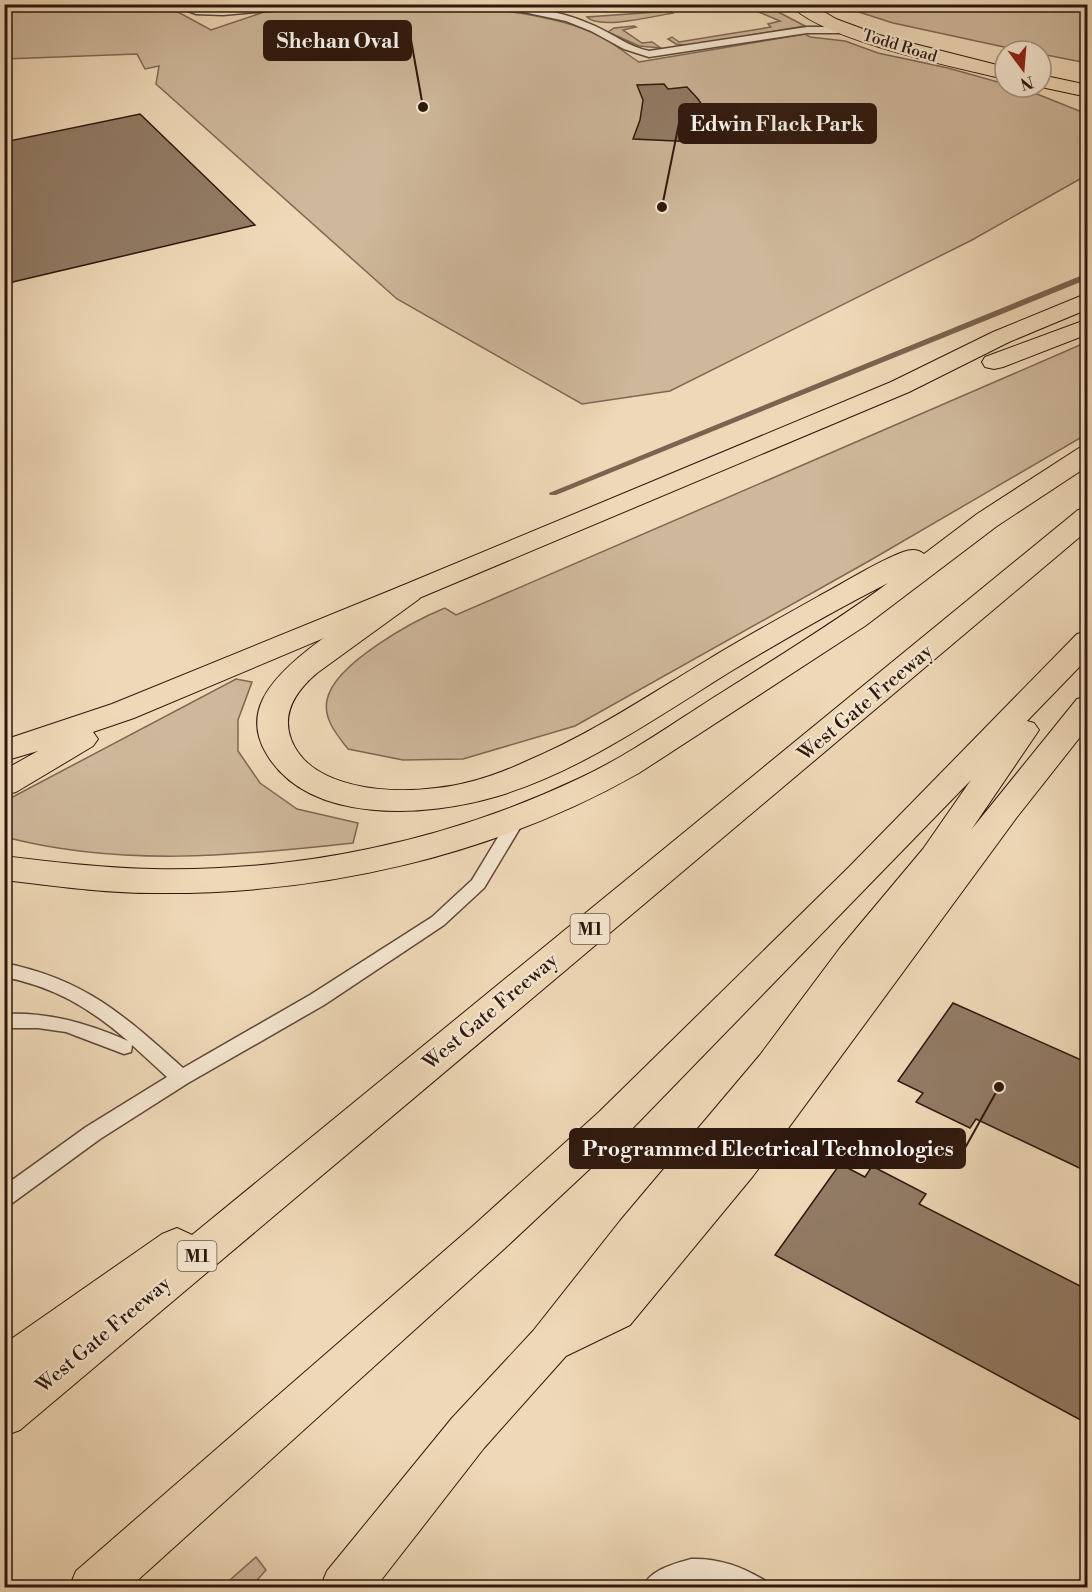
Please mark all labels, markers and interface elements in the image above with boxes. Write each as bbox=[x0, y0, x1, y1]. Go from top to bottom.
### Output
callout: Shehan Oval bbox=[264, 21, 411, 60]
street label: Todd Road bbox=[860, 25, 940, 67]
text: Shehan Oval bbox=[277, 29, 399, 55]
north arrow bbox=[993, 39, 1053, 99]
text: N bbox=[1018, 71, 1036, 94]
callout: Edwin Flack Park bbox=[679, 104, 876, 143]
text: Edwin Flack Park bbox=[690, 112, 865, 138]
street label: West Gate Freeway bbox=[793, 639, 939, 767]
road number: M1 bbox=[570, 914, 610, 944]
street label: West Gate Freeway bbox=[418, 948, 564, 1076]
callout: Programmed Electrical Technologies bbox=[570, 1129, 965, 1168]
text: Programmed Electrical Technologies bbox=[582, 1137, 954, 1163]
road number: M1 bbox=[178, 1241, 216, 1271]
street label: West Gate Freeway bbox=[31, 1271, 177, 1399]

